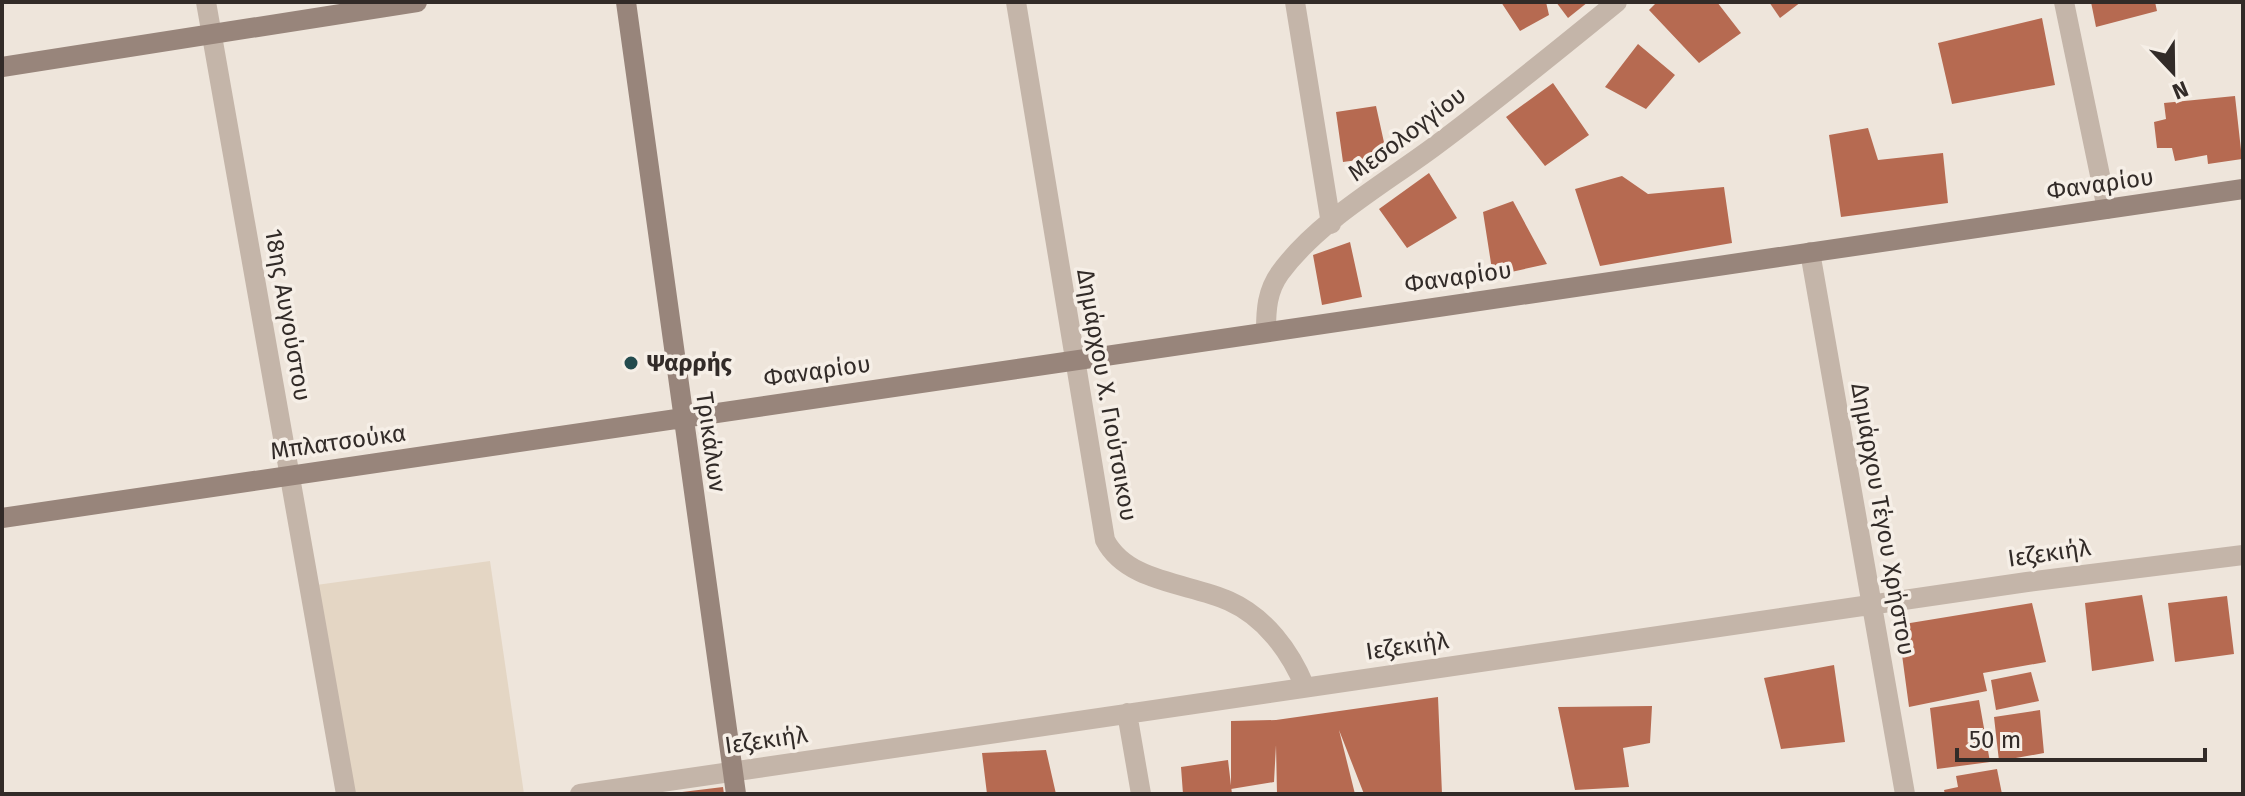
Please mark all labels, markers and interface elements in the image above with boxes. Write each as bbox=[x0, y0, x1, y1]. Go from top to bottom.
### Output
north arrow bbox=[2133, 32, 2213, 112]
text: N bbox=[2168, 75, 2192, 105]
street label: Μεσολογγίου bbox=[1343, 81, 1471, 187]
street label: Φαναρίου bbox=[2045, 163, 2155, 205]
street label: 18ης Αυγούστου bbox=[259, 227, 317, 403]
street label: Φαναρίου bbox=[1403, 256, 1513, 298]
street label: Δημάρχου Χ. Γιούτσικου bbox=[1071, 267, 1143, 523]
place label: Ψαρρής bbox=[647, 349, 733, 377]
street label: Φαναρίου bbox=[762, 350, 872, 392]
marker: Ψαρρής bbox=[622, 354, 640, 372]
street label: Δημάρχου Τέγου Χρήστου bbox=[1845, 381, 1921, 657]
street label: Τρικάλων bbox=[690, 390, 732, 494]
street label: Μπλατσούκα bbox=[268, 419, 408, 465]
street label: Ιεζεκιήλ bbox=[2006, 533, 2093, 573]
street label: Ιεζεκιήλ bbox=[1364, 626, 1451, 666]
scale bar bbox=[1957, 712, 2205, 762]
street label: Ιεζεκιήλ bbox=[723, 720, 810, 760]
text: 50 m bbox=[1969, 726, 2021, 754]

